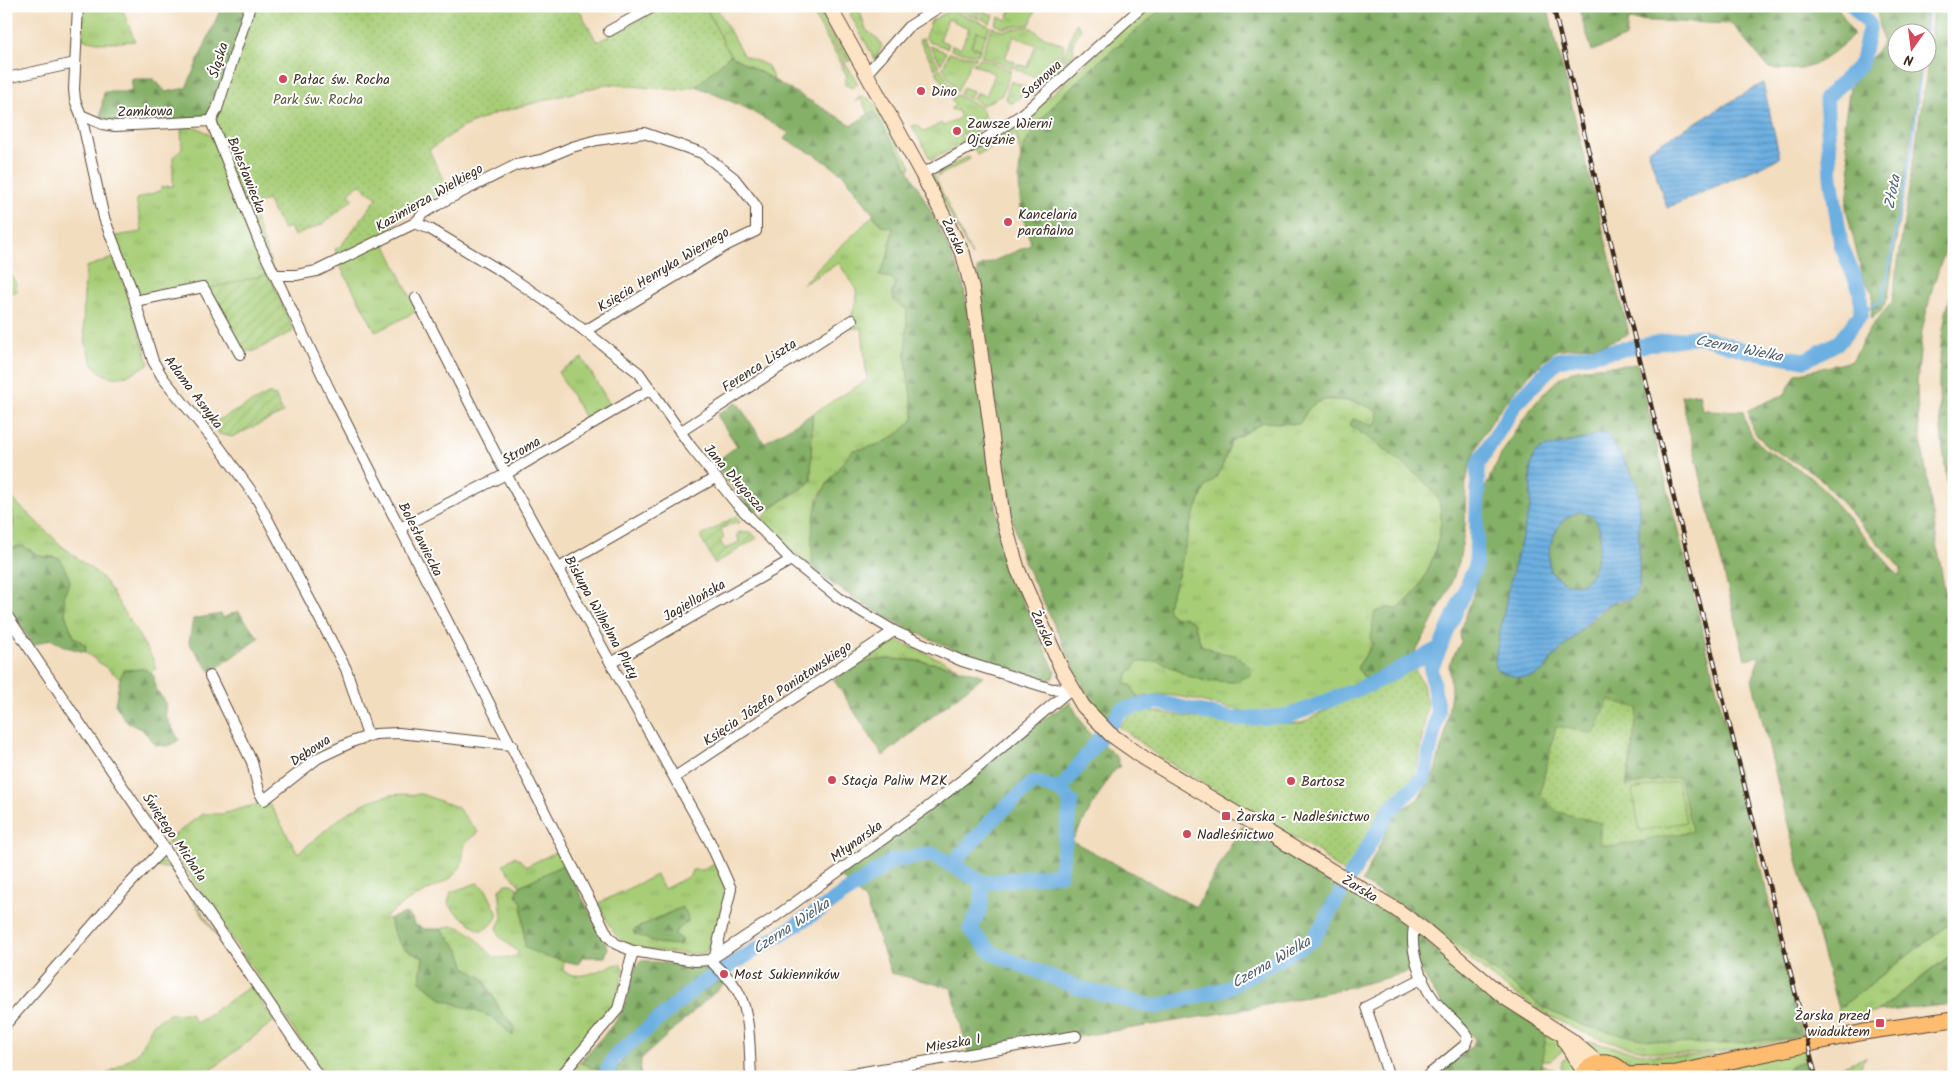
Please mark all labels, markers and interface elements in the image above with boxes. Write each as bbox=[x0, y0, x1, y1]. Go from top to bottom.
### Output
north arrow bbox=[1888, 22, 1938, 72]
street label: Śląska bbox=[203, 40, 235, 81]
text: N bbox=[1902, 48, 1916, 71]
street label: Sosnowa bbox=[1016, 55, 1067, 104]
place label: Pałac św. Rocha bbox=[293, 69, 390, 91]
marker: Pałac św. Rocha bbox=[277, 73, 289, 85]
place label: Dino bbox=[931, 81, 957, 103]
marker: Dino bbox=[915, 85, 927, 97]
park label: Park św. Rocha bbox=[273, 89, 363, 111]
street label: Zamkowa bbox=[117, 101, 173, 123]
place label: Zawsze Wierni Ojcyźnie bbox=[967, 113, 1052, 151]
marker: Zawsze Wierni Ojcyźnie bbox=[951, 125, 963, 137]
street label: Bolesławiecka bbox=[221, 134, 271, 217]
street label: Kazimierza Wielkiego bbox=[371, 158, 488, 238]
water label: Złota bbox=[1878, 172, 1908, 211]
place label: Kancelaria parafialna bbox=[1017, 204, 1077, 242]
street label: Żarska bbox=[935, 214, 971, 259]
marker: Kancelaria parafialna bbox=[1002, 216, 1014, 228]
street label: Księcia Henryka Wiernego bbox=[593, 222, 734, 318]
water label: Czerna Wielka bbox=[1693, 329, 1785, 369]
street label: Ferenca Liszta bbox=[718, 333, 801, 398]
street label: Adama Asnyka bbox=[158, 351, 228, 434]
street label: Stroma bbox=[498, 431, 545, 471]
street label: Jana Długosza bbox=[698, 439, 771, 518]
street label: Bolesławiecka bbox=[392, 498, 448, 581]
street label: Biskupa Wilhelma Pluty bbox=[558, 552, 645, 684]
street label: Jagiellońska bbox=[659, 574, 730, 628]
street label: Żarska bbox=[1024, 606, 1060, 651]
street label: Księcia Józefa Poniatowskiego bbox=[699, 636, 857, 752]
street label: Dębowa bbox=[286, 729, 335, 772]
place label: Stacja Paliw MZK bbox=[842, 770, 948, 792]
place label: Bartosz bbox=[1301, 771, 1345, 793]
marker: Stacja Paliw MZK bbox=[826, 774, 838, 786]
marker: Bartosz bbox=[1285, 775, 1297, 787]
street label: Świętego Michała bbox=[136, 789, 212, 886]
place label: Żarska - Nadleśnictwo bbox=[1236, 806, 1370, 828]
marker: Żarska - Nadleśnictwo bbox=[1220, 810, 1232, 822]
street label: Młynarska bbox=[826, 815, 888, 868]
place label: Nadleśnictwo bbox=[1197, 824, 1274, 846]
marker: Nadleśnictwo bbox=[1181, 828, 1193, 840]
street label: Żarska bbox=[1337, 869, 1382, 908]
water label: Czerna Wielka bbox=[748, 892, 836, 961]
water label: Czerna Wielka bbox=[1227, 930, 1317, 995]
place label: Most Sukienników bbox=[734, 964, 840, 986]
marker: Most Sukienników bbox=[718, 968, 730, 980]
place label: Żarska przed wiaduktem bbox=[1795, 1005, 1871, 1043]
marker: Żarska przed wiaduktem bbox=[1874, 1017, 1886, 1029]
street label: Mieszka I bbox=[924, 1028, 983, 1060]

